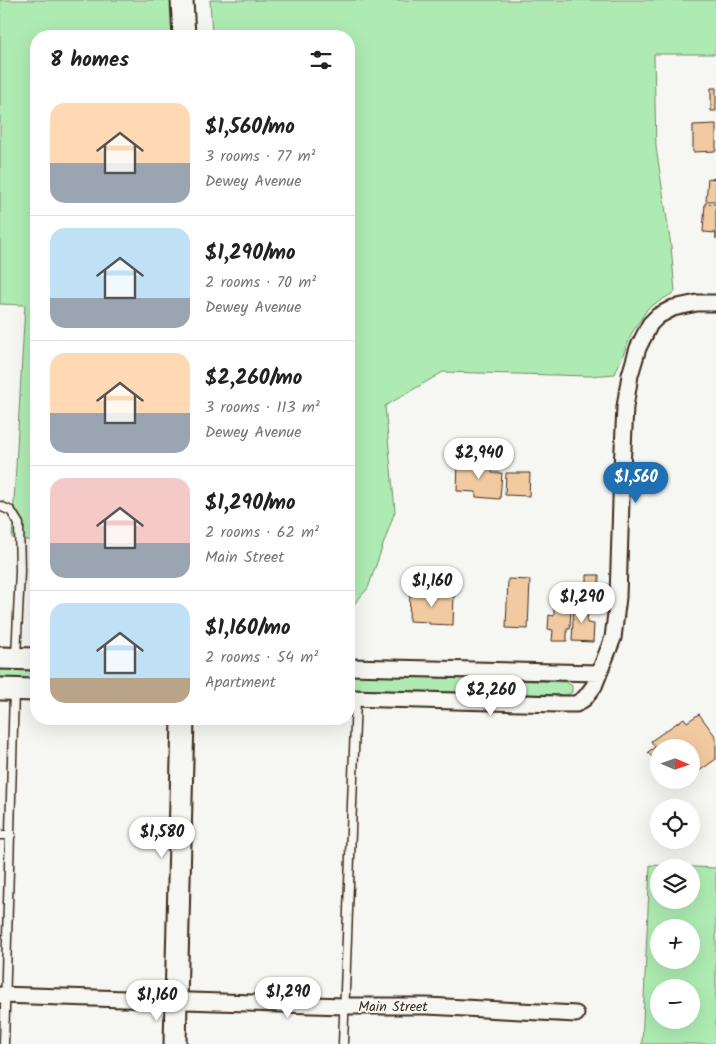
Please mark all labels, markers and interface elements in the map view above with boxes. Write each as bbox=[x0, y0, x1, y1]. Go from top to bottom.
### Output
text: 8 homes bbox=[50, 44, 129, 77]
icon: filters bbox=[307, 46, 335, 74]
text: $1,560/mo bbox=[205, 111, 295, 144]
icon: home bbox=[90, 123, 150, 183]
text: 3 rooms · 77 m² bbox=[205, 144, 315, 169]
text: Dewey Avenue bbox=[205, 169, 302, 194]
text: $1,290/mo bbox=[205, 237, 296, 270]
icon: home bbox=[90, 248, 150, 308]
text: 2 rooms · 70 m² bbox=[205, 270, 316, 295]
text: Dewey Avenue bbox=[205, 295, 302, 320]
text: $2,260/mo bbox=[205, 362, 302, 395]
icon: home bbox=[90, 373, 150, 433]
text: 3 rooms · 113 m² bbox=[205, 395, 320, 420]
text: Dewey Avenue bbox=[205, 420, 302, 445]
pin: $2,940 bbox=[438, 438, 520, 480]
text: $2,940 bbox=[455, 441, 503, 466]
pin: $1,560 bbox=[595, 462, 677, 504]
text: $1,560 bbox=[614, 465, 658, 490]
text: $1,290/mo bbox=[205, 487, 296, 520]
icon: home bbox=[90, 498, 150, 558]
text: 2 rooms · 62 m² bbox=[205, 520, 319, 545]
text: Main Street bbox=[205, 545, 284, 570]
pin: $1,160 bbox=[391, 566, 473, 608]
text: $1,160 bbox=[412, 569, 452, 594]
pin: $1,290 bbox=[541, 582, 623, 624]
text: $1,290 bbox=[560, 585, 604, 610]
text: $1,160/mo bbox=[205, 612, 290, 645]
icon: home bbox=[90, 623, 150, 683]
text: 2 rooms · 54 m² bbox=[205, 645, 318, 670]
text: Apartment bbox=[205, 670, 276, 695]
pin: $2,260 bbox=[450, 674, 532, 717]
text: $2,260 bbox=[466, 678, 516, 703]
north arrow bbox=[650, 739, 700, 789]
map controls bbox=[650, 739, 700, 1029]
button: locate bbox=[650, 799, 700, 849]
pin: $1,580 bbox=[121, 816, 203, 859]
text: $1,580 bbox=[140, 820, 184, 845]
button: layers bbox=[650, 859, 700, 909]
button: + bbox=[650, 919, 700, 969]
pin: $1,290 bbox=[247, 976, 329, 1019]
button: − bbox=[650, 979, 700, 1029]
pin: $1,160 bbox=[116, 980, 198, 1022]
text: $1,290 bbox=[266, 980, 310, 1005]
text: $1,160 bbox=[137, 983, 177, 1008]
street label: Main Street bbox=[358, 996, 428, 1018]

